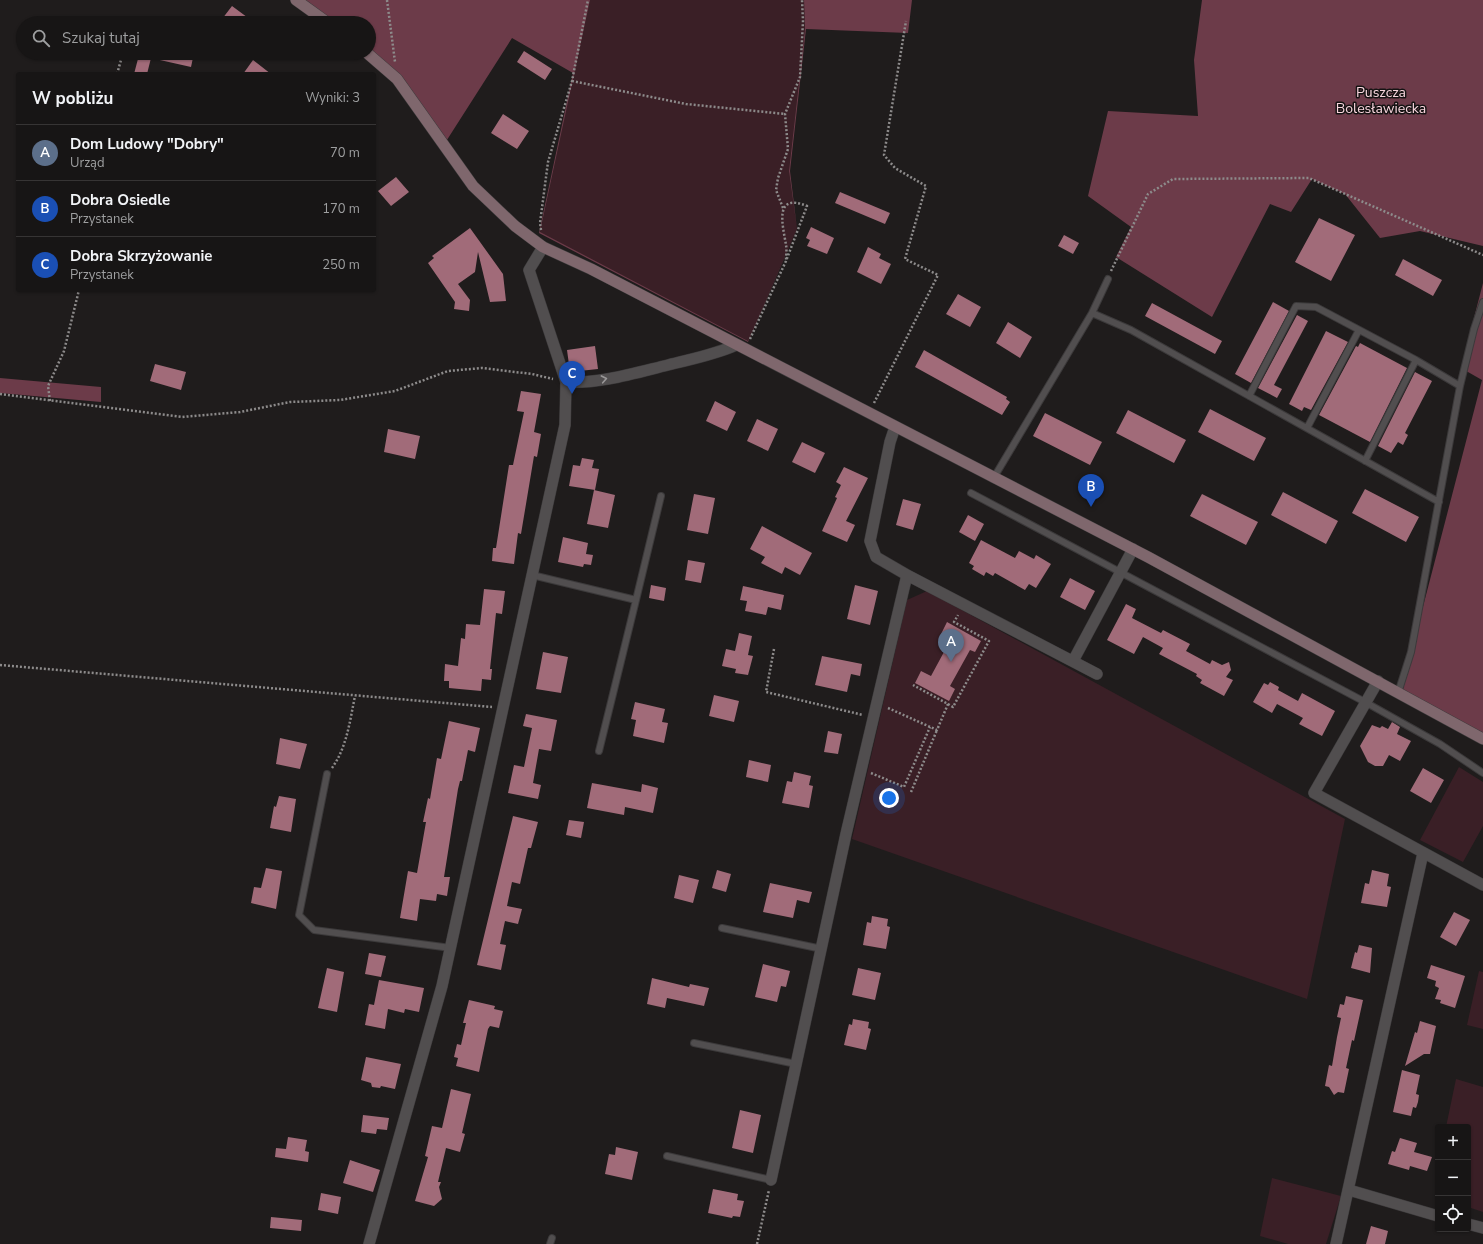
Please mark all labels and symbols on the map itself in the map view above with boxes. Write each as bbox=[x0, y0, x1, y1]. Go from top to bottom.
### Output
park label: Puszcza Bolesławiecka bbox=[1336, 83, 1426, 118]
pin: C bbox=[559, 361, 585, 394]
one-way arrow bbox=[601, 375, 607, 384]
pin: B bbox=[1078, 474, 1104, 507]
pin: A bbox=[938, 629, 964, 662]
your location bbox=[879, 788, 899, 808]

